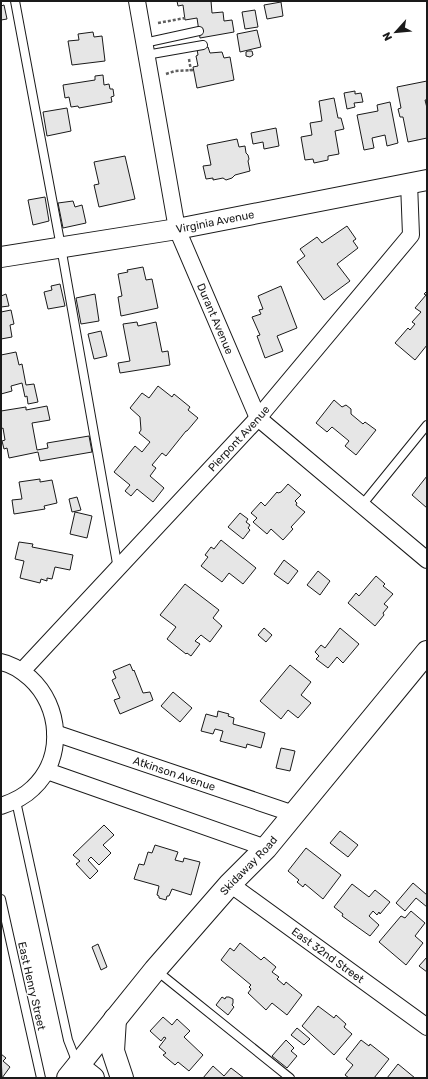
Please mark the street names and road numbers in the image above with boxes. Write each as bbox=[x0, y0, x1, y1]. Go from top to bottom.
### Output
street label: Virginia Avenue bbox=[175, 208, 255, 236]
street label: Durant Avenue bbox=[194, 281, 236, 356]
street label: Pierpont Avenue bbox=[206, 403, 273, 474]
street label: Atkinson Avenue bbox=[131, 754, 217, 794]
street label: Skidaway Road bbox=[217, 834, 280, 898]
street label: East 32nd Street bbox=[289, 925, 367, 986]
street label: East Henry Street bbox=[15, 941, 48, 1032]

